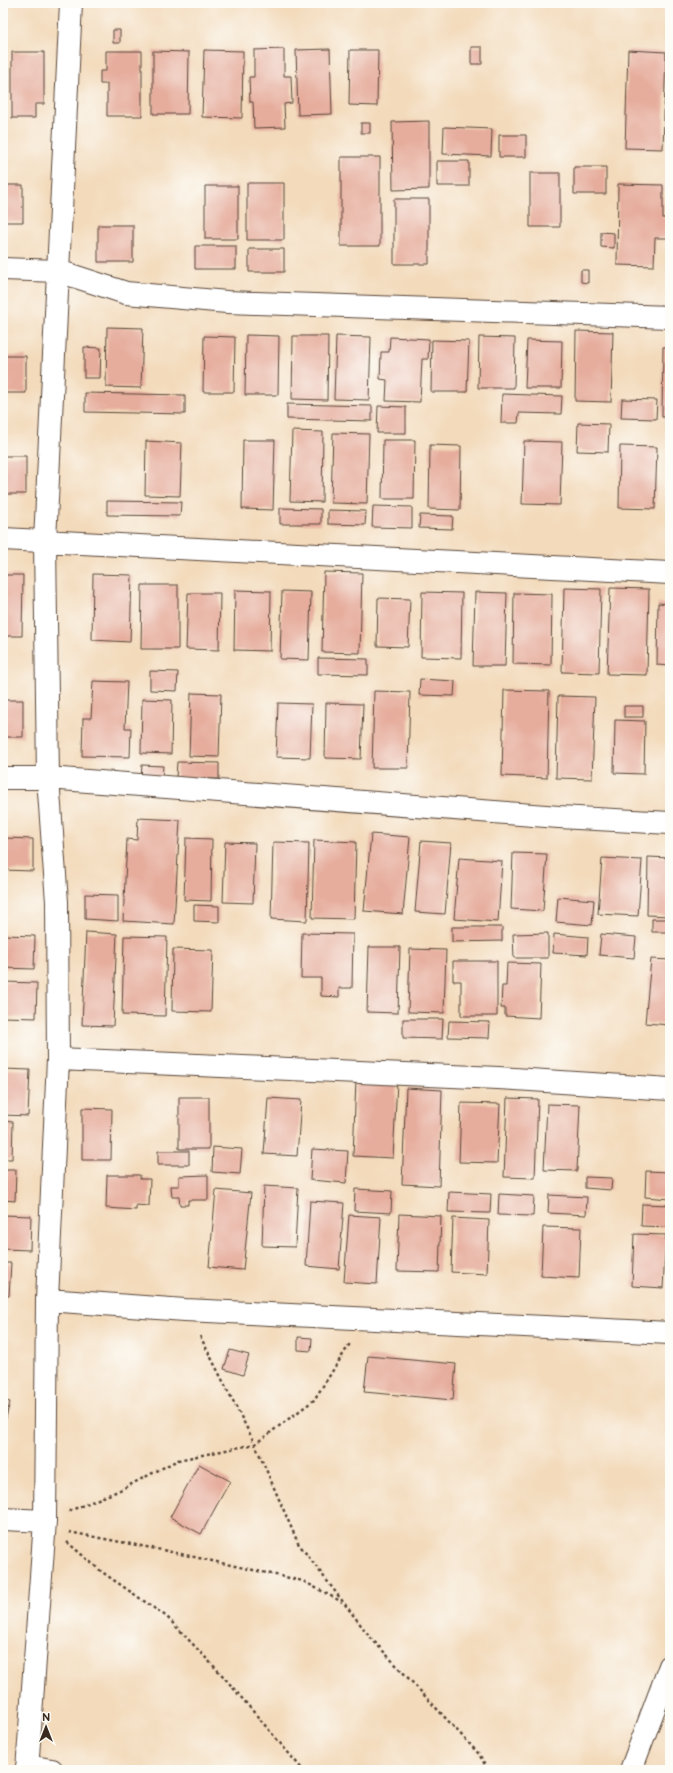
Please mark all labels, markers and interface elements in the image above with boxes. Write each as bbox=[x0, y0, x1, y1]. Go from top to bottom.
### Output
north arrow bbox=[26, 1707, 66, 1747]
text: N bbox=[42, 1711, 50, 1724]

